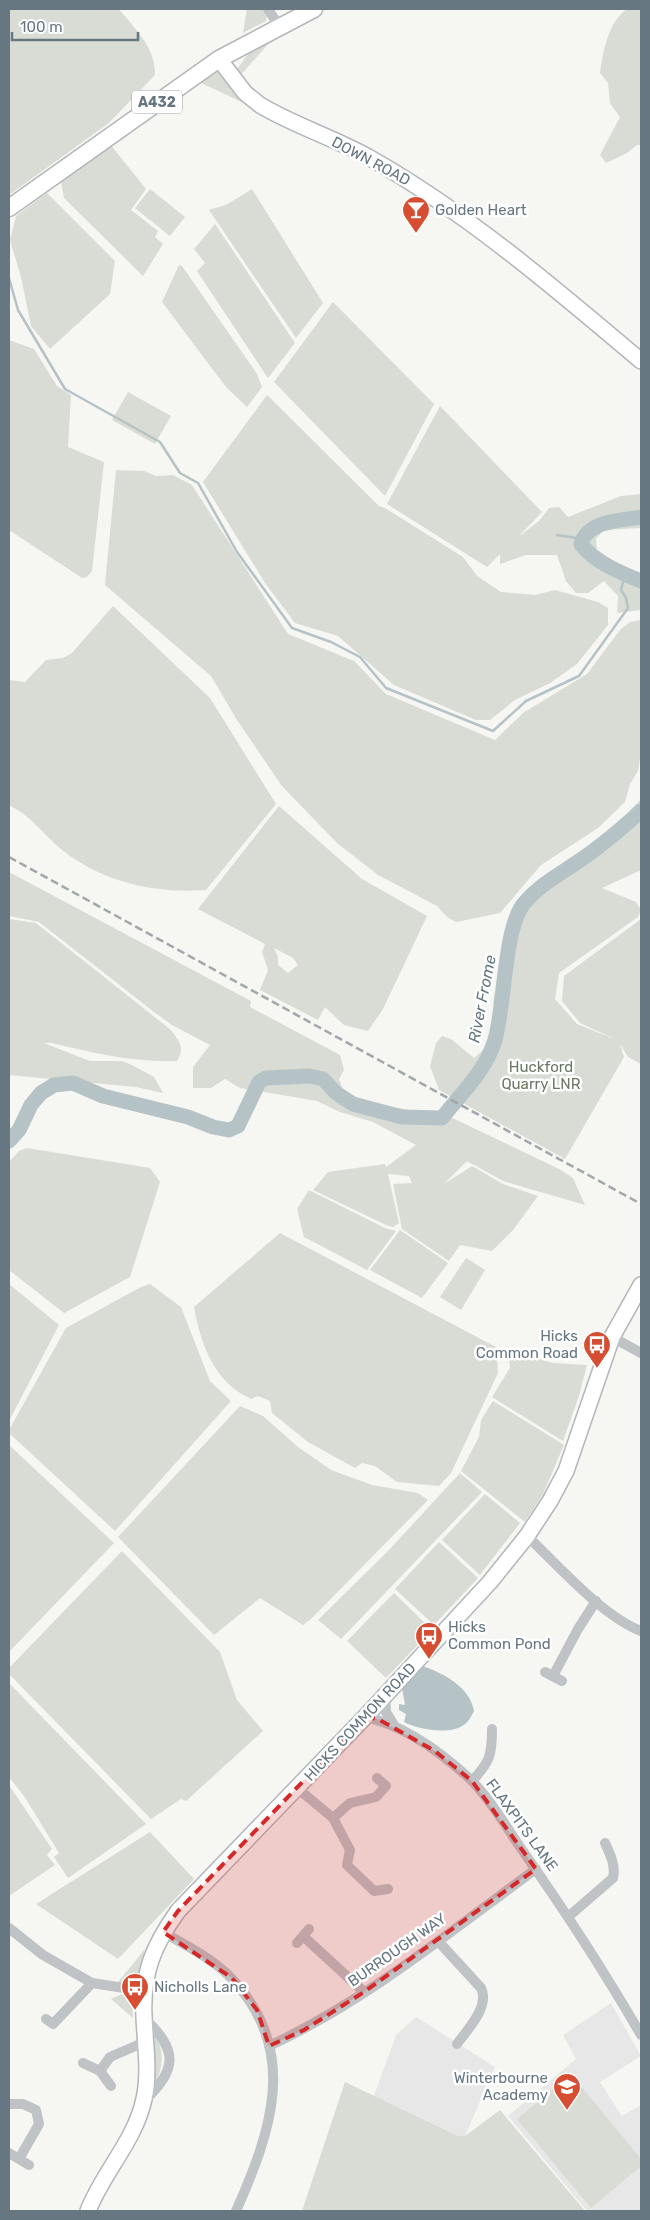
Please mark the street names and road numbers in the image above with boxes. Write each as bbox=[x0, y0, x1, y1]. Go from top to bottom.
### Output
road number: A432 bbox=[132, 90, 182, 114]
street label: DOWN ROAD bbox=[329, 133, 413, 189]
street label: HICKS COMMON ROAD bbox=[301, 1659, 419, 1785]
street label: FLAXPITS LANE bbox=[482, 1775, 562, 1875]
street label: BURROUGH WAY bbox=[345, 1909, 450, 1990]

